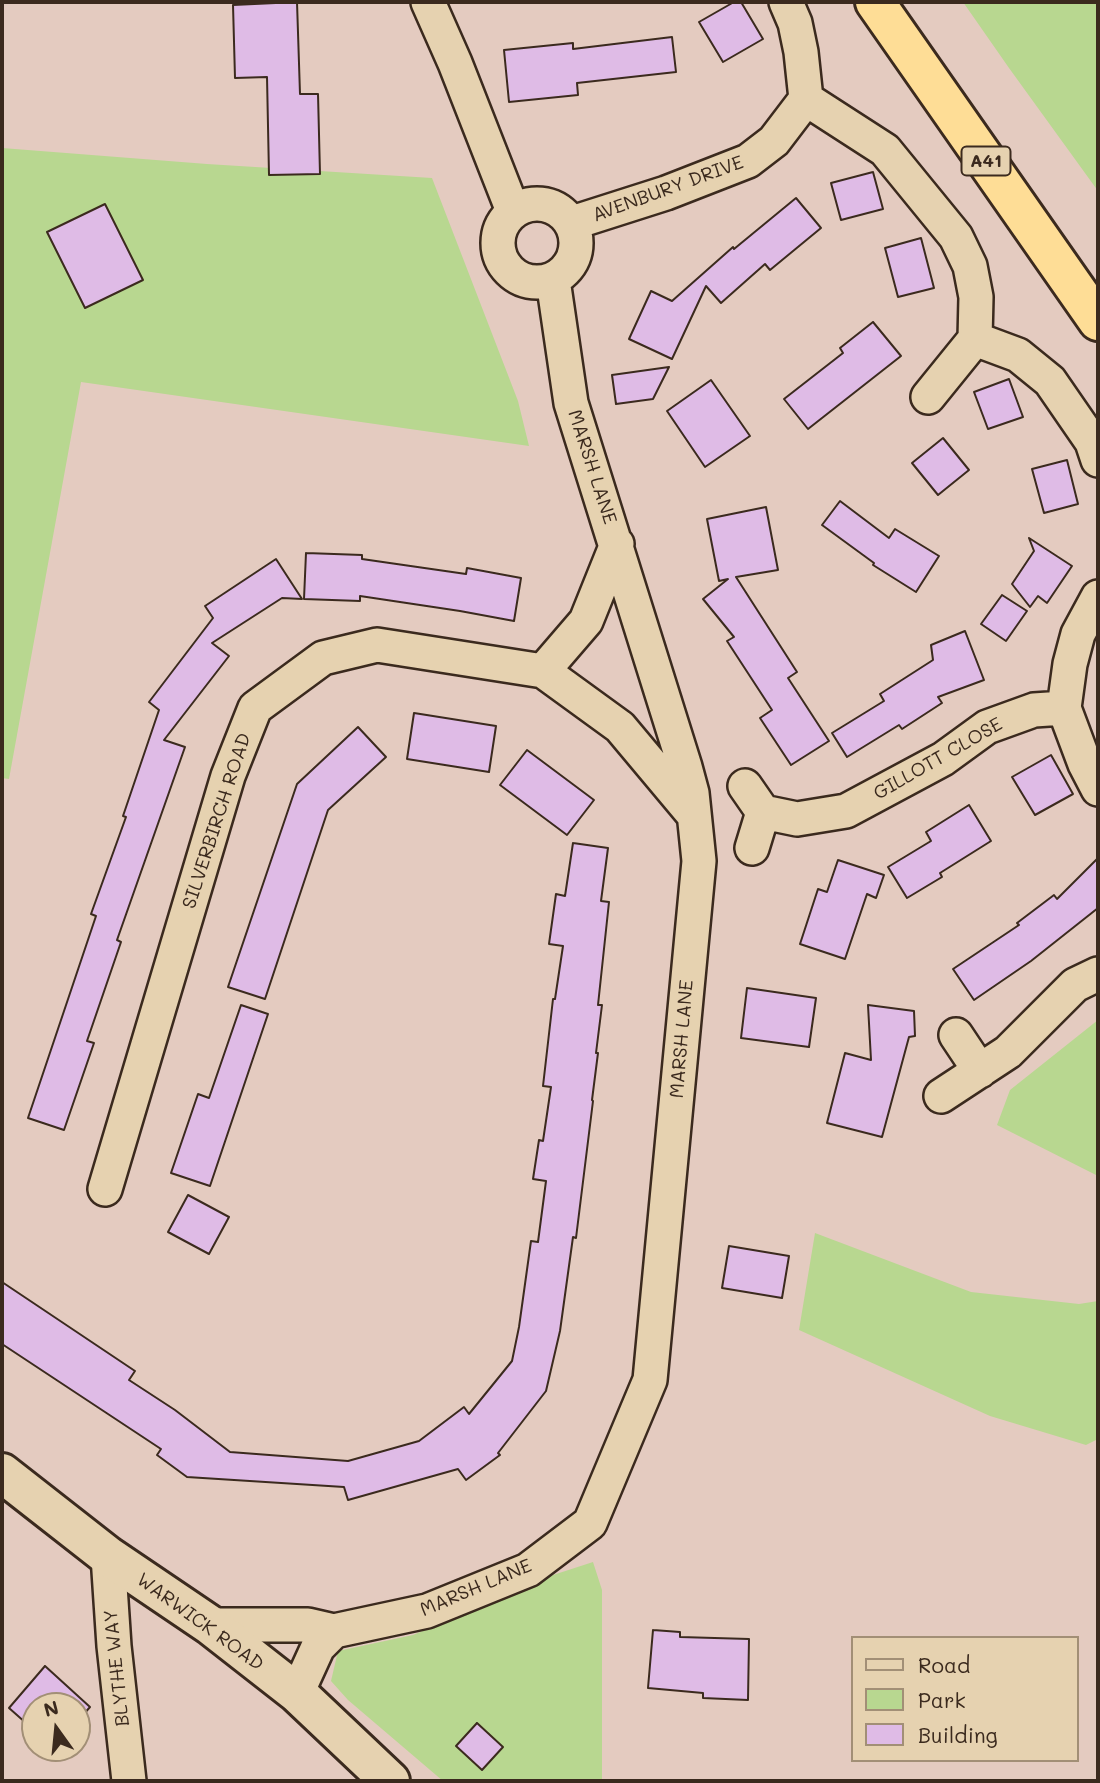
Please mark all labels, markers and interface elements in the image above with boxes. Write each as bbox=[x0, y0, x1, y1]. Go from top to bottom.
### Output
road number: A41 bbox=[962, 146, 1010, 176]
street label: AVENBURY DRIVE bbox=[589, 151, 747, 227]
street label: MARSH LANE bbox=[563, 407, 621, 527]
street label: GILLOTT CLOSE bbox=[870, 713, 1006, 805]
street label: SILVERBIRCH ROAD bbox=[178, 730, 256, 912]
street label: MARSH LANE bbox=[665, 979, 699, 1099]
street label: MARSH LANE bbox=[417, 1554, 535, 1622]
street label: WARWICK ROAD bbox=[132, 1568, 268, 1676]
street label: BLYTHE WAY bbox=[100, 1608, 134, 1728]
legend bbox=[852, 1636, 1079, 1762]
text: Road bbox=[918, 1651, 970, 1678]
text: Park bbox=[918, 1686, 966, 1713]
north arrow bbox=[21, 1692, 91, 1762]
text: N bbox=[41, 1694, 61, 1722]
text: Building bbox=[918, 1721, 998, 1748]

